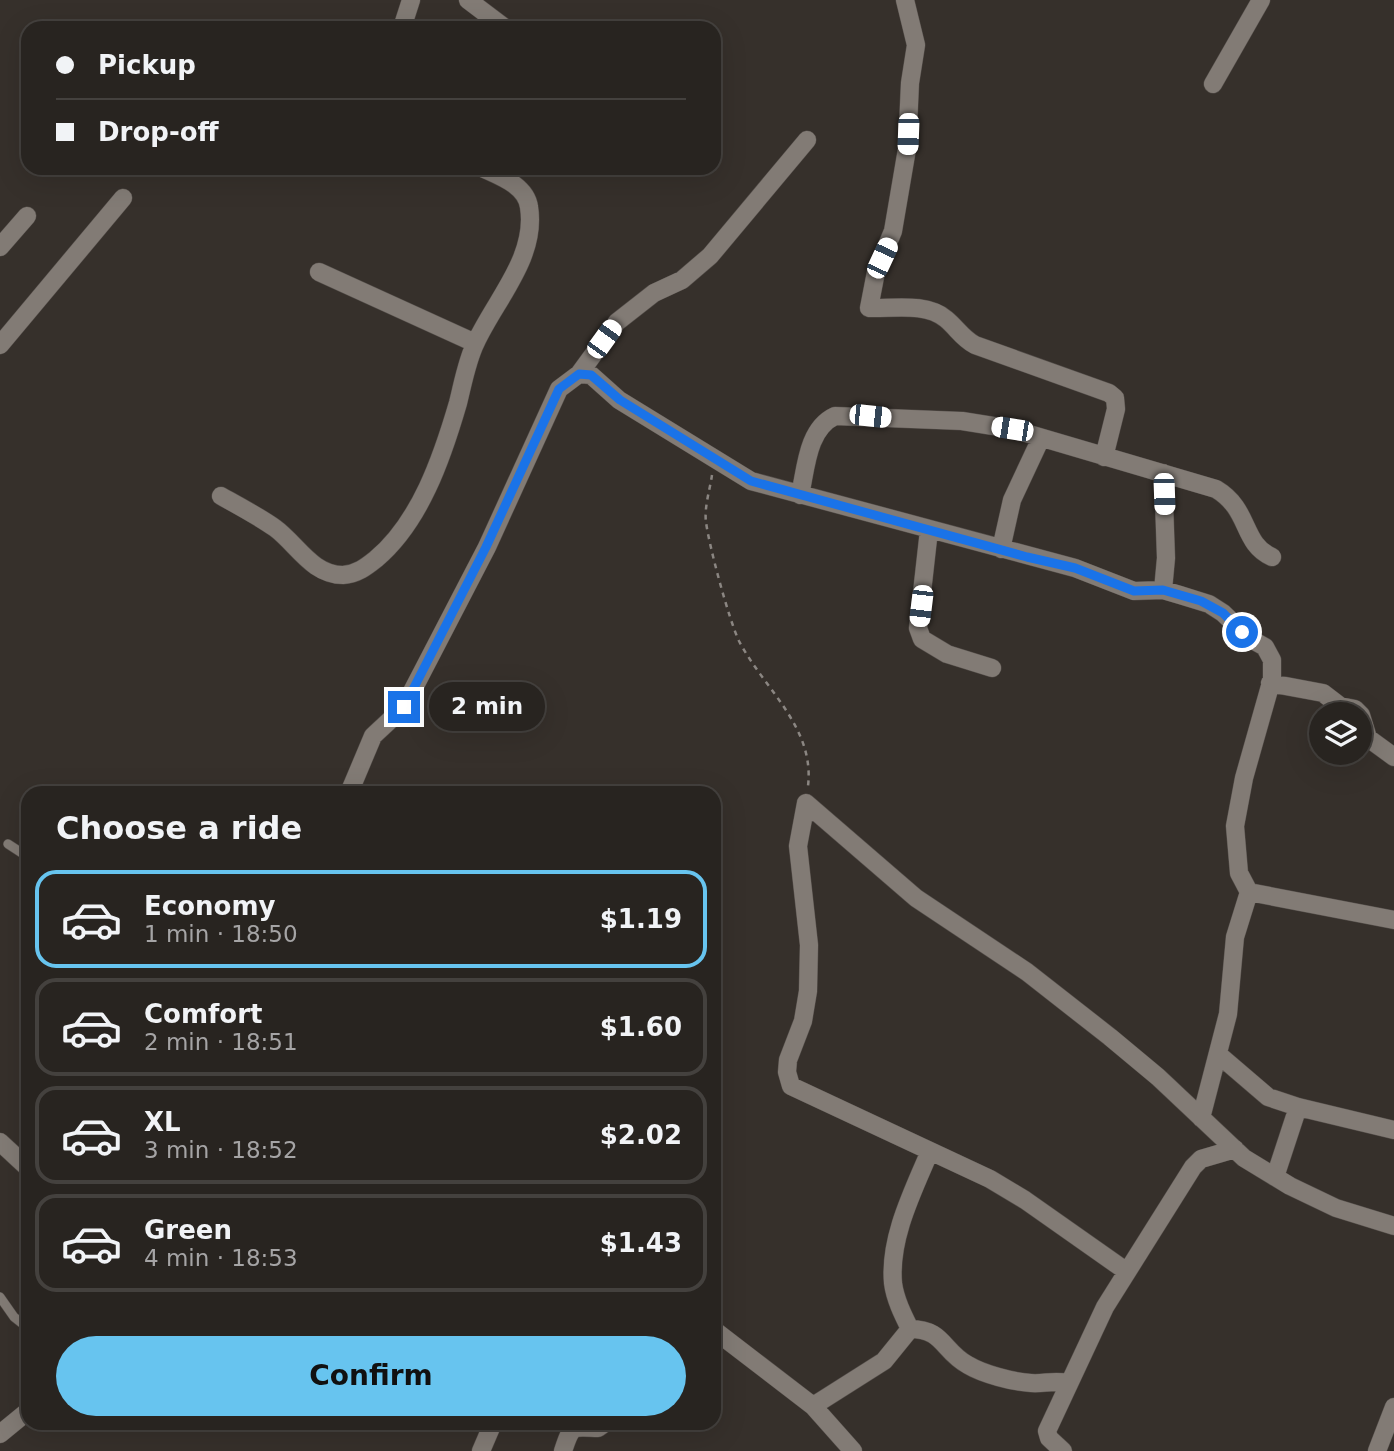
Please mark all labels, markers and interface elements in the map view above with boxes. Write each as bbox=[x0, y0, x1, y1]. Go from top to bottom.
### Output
text: Pickup bbox=[98, 50, 196, 80]
car bbox=[897, 113, 920, 155]
text: Drop-off bbox=[98, 117, 219, 147]
car bbox=[864, 235, 901, 281]
car bbox=[584, 316, 625, 362]
car bbox=[849, 403, 892, 429]
car bbox=[990, 415, 1035, 443]
car bbox=[1153, 473, 1176, 515]
car bbox=[909, 584, 934, 628]
route start bbox=[1226, 616, 1258, 648]
callout: 2 min bbox=[428, 682, 544, 732]
route end bbox=[388, 691, 420, 723]
text: 2 min bbox=[451, 693, 523, 719]
map controls bbox=[1309, 702, 1372, 765]
button: layers bbox=[1309, 702, 1372, 765]
text: Choose a ride bbox=[56, 809, 302, 847]
icon: car bbox=[60, 888, 123, 951]
text: Economy bbox=[144, 891, 275, 921]
text: $1.19 bbox=[600, 904, 682, 934]
text: 1 min · 18:50 bbox=[144, 921, 298, 947]
icon: car bbox=[60, 996, 123, 1059]
text: Comfort bbox=[144, 999, 262, 1029]
text: $1.60 bbox=[600, 1012, 682, 1042]
text: 2 min · 18:51 bbox=[144, 1029, 298, 1055]
icon: car bbox=[60, 1104, 123, 1167]
text: XL bbox=[144, 1107, 181, 1137]
text: $2.02 bbox=[600, 1120, 682, 1150]
text: 3 min · 18:52 bbox=[144, 1137, 298, 1163]
icon: car bbox=[60, 1212, 123, 1275]
text: Green bbox=[144, 1215, 232, 1245]
text: $1.43 bbox=[600, 1228, 682, 1258]
text: 4 min · 18:53 bbox=[144, 1245, 298, 1271]
button: Confirm bbox=[56, 1336, 686, 1416]

